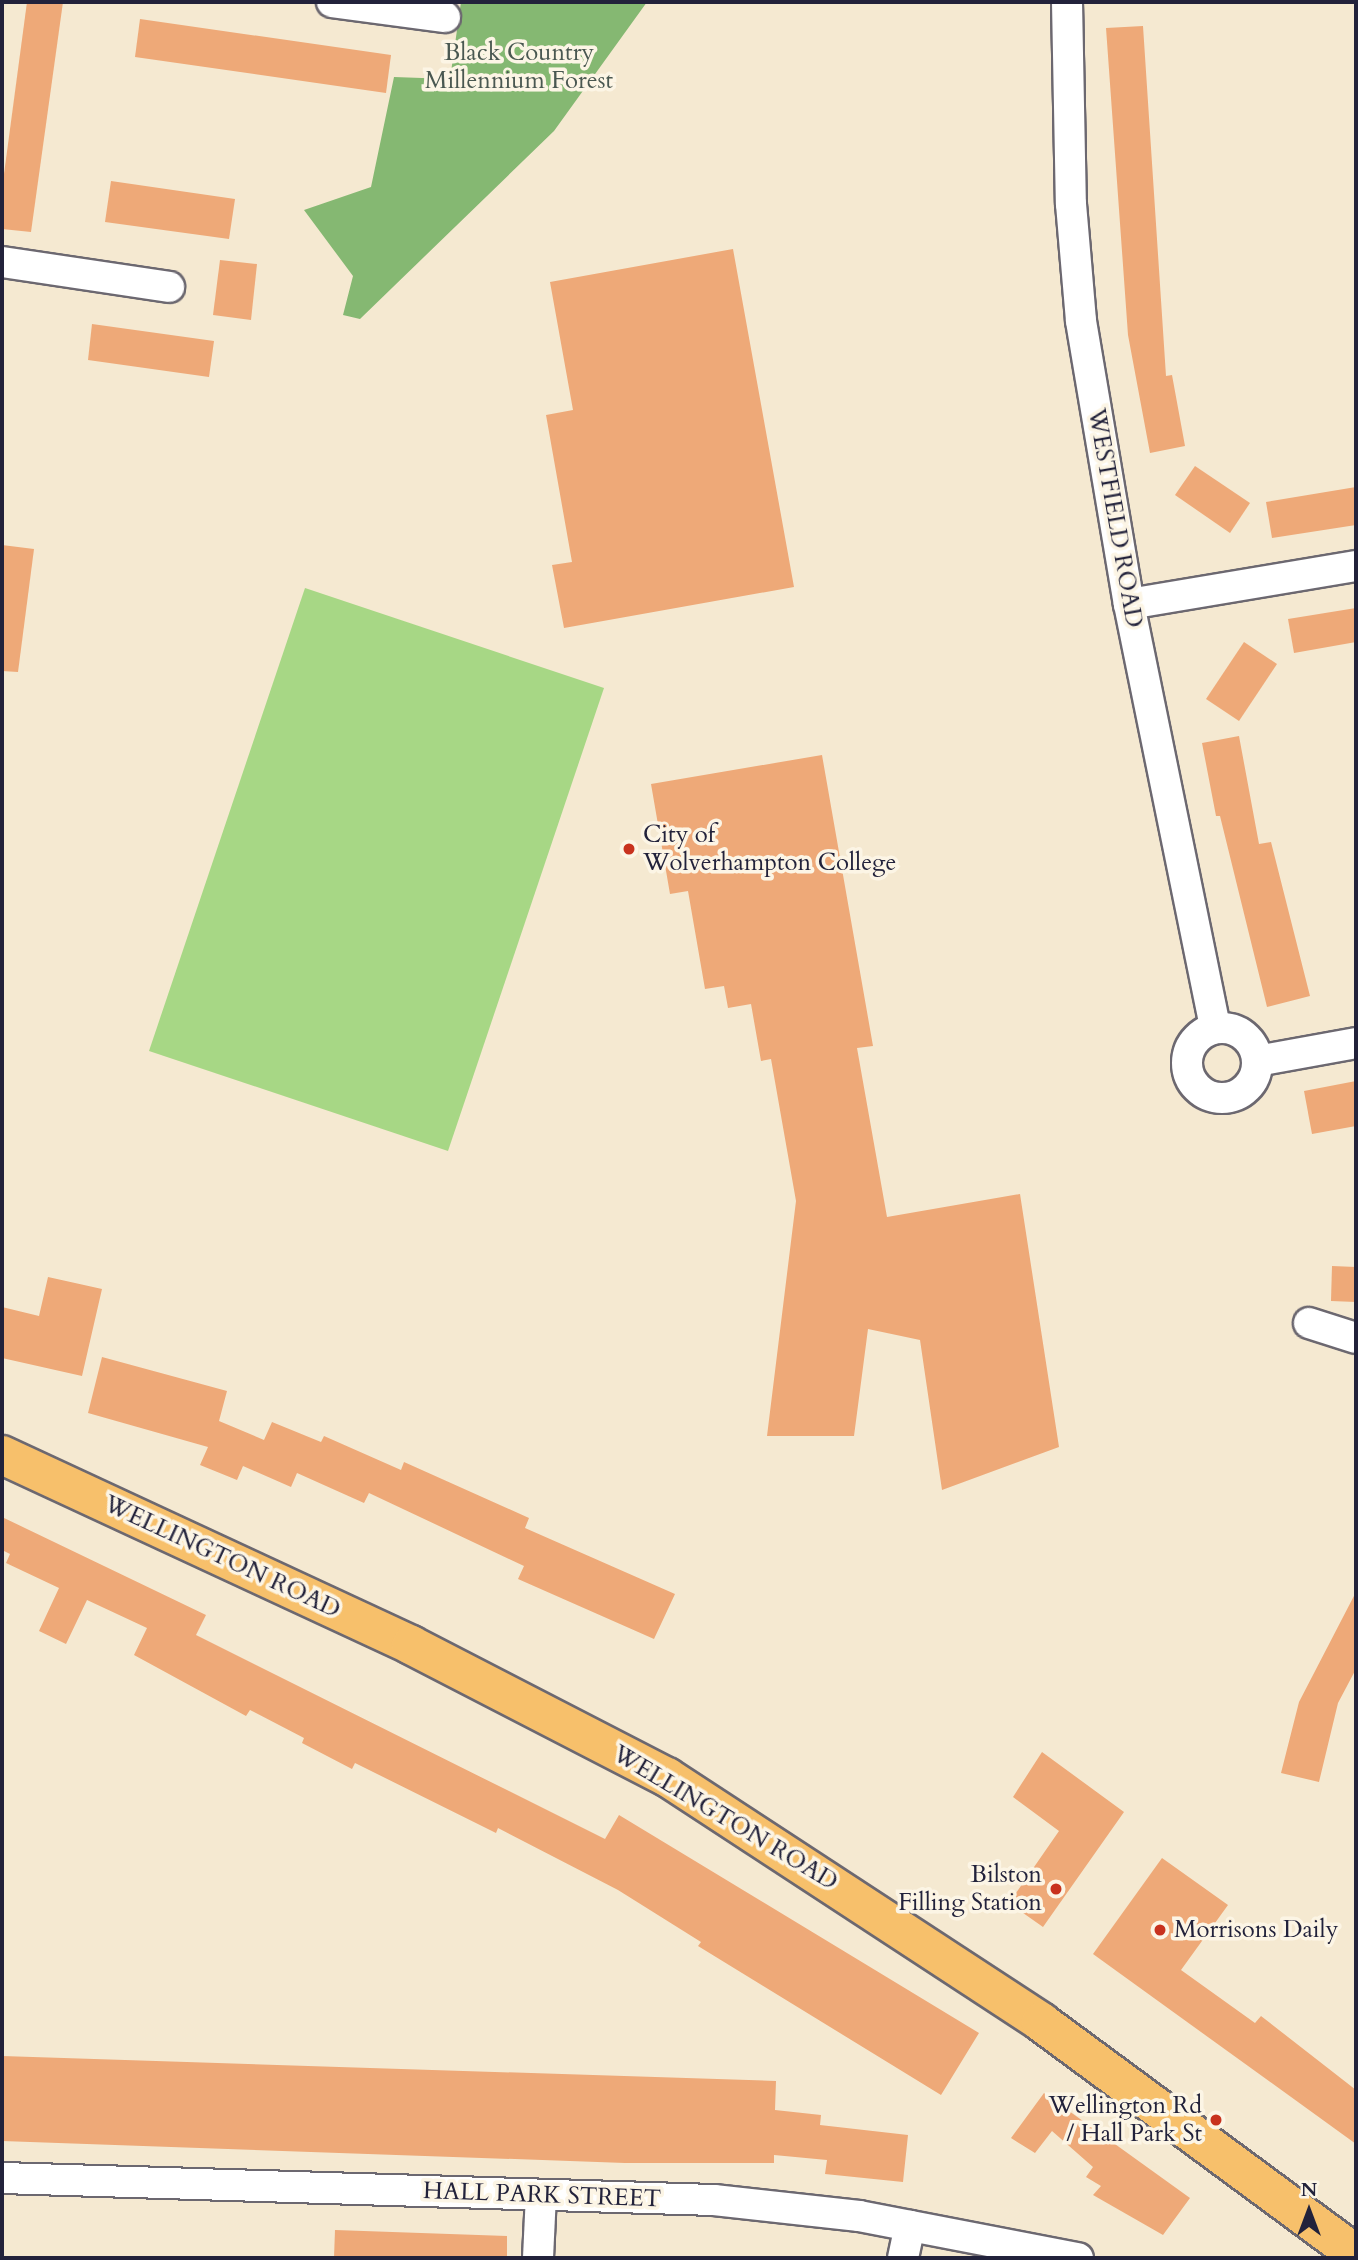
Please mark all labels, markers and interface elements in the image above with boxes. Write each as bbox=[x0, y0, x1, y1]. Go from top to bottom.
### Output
park label: Black Country Millennium Forest bbox=[425, 39, 613, 95]
street label: WESTFIELD ROAD bbox=[1082, 406, 1148, 630]
place label: City of Wolverhampton College bbox=[643, 821, 896, 877]
marker: City of Wolverhampton College bbox=[621, 841, 637, 857]
street label: WELLINGTON ROAD bbox=[99, 1490, 345, 1624]
street label: WELLINGTON ROAD bbox=[607, 1739, 843, 1897]
place label: Bilston Filling Station bbox=[898, 1861, 1042, 1917]
marker: Bilston Filling Station bbox=[1048, 1881, 1064, 1897]
place label: Morrisons Daily bbox=[1174, 1916, 1338, 1944]
marker: Morrisons Daily bbox=[1152, 1922, 1168, 1938]
place label: Wellington Rd / Hall Park St bbox=[1048, 2092, 1202, 2148]
marker: Wellington Rd / Hall Park St bbox=[1208, 2112, 1224, 2128]
street label: HALL PARK STREET bbox=[422, 2176, 662, 2214]
north arrow bbox=[1274, 2176, 1344, 2246]
text: N bbox=[1301, 2177, 1317, 2203]

